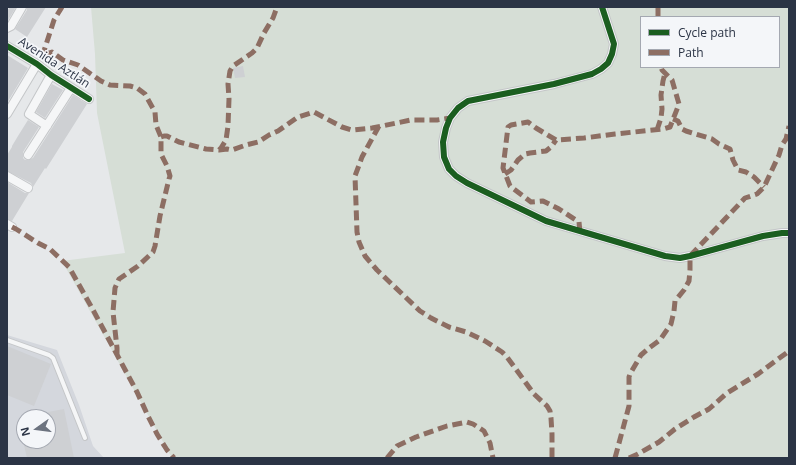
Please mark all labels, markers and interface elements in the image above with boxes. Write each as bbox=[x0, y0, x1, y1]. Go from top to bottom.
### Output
legend bbox=[640, 16, 780, 68]
text: Cycle path bbox=[678, 24, 736, 41]
street label: Avenida Aztlán bbox=[16, 35, 92, 91]
text: Path bbox=[678, 44, 704, 61]
north arrow bbox=[16, 409, 56, 449]
text: N bbox=[16, 426, 33, 438]

